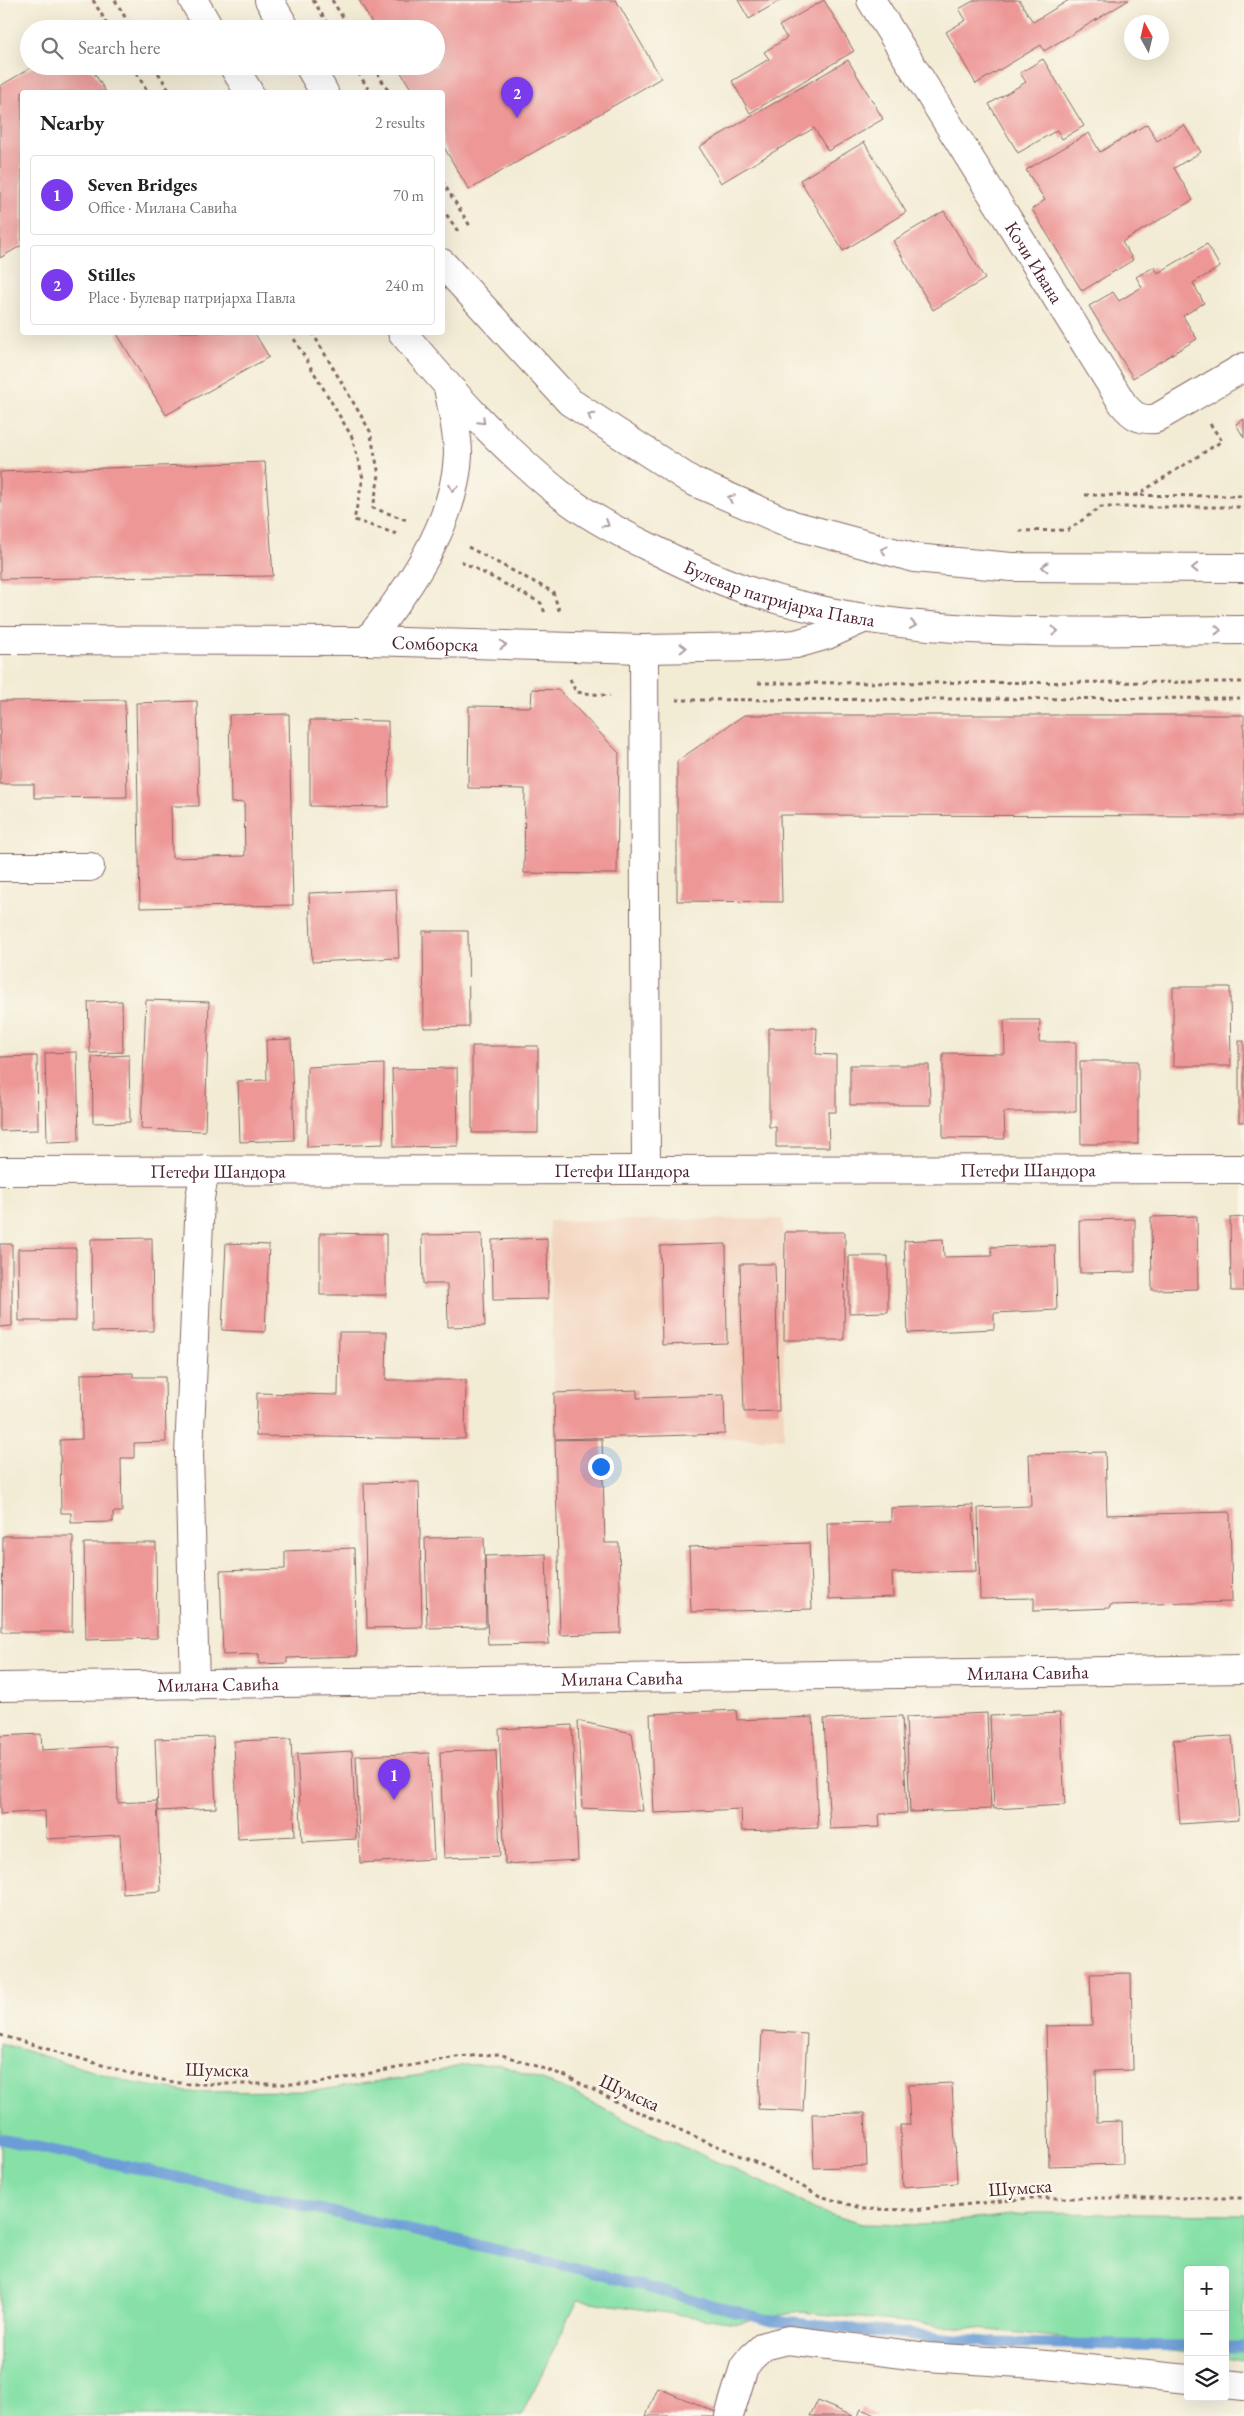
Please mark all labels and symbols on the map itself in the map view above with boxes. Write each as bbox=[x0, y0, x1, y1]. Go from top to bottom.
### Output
north arrow bbox=[1124, 15, 1169, 60]
pin: 2 bbox=[501, 77, 533, 118]
street label: Кочи Ивана bbox=[999, 217, 1069, 309]
one-way arrow bbox=[587, 413, 597, 422]
one-way arrow bbox=[476, 415, 485, 424]
one-way arrow bbox=[449, 483, 459, 492]
one-way arrow bbox=[727, 493, 736, 504]
one-way arrow bbox=[601, 517, 610, 527]
one-way arrow bbox=[880, 545, 889, 556]
street label: Булевар патријарха Павла bbox=[680, 554, 877, 633]
one-way arrow bbox=[1041, 562, 1049, 572]
one-way arrow bbox=[1191, 563, 1199, 573]
one-way arrow bbox=[909, 619, 917, 630]
one-way arrow bbox=[1214, 625, 1222, 635]
one-way arrow bbox=[1052, 626, 1060, 636]
street label: Сомборска bbox=[391, 630, 479, 657]
one-way arrow bbox=[500, 640, 507, 650]
one-way arrow bbox=[680, 643, 687, 653]
street label: Петефи Шандора bbox=[960, 1157, 1096, 1182]
street label: Петефи Шандора bbox=[554, 1158, 690, 1183]
street label: Петефи Шандора bbox=[150, 1159, 286, 1184]
your location bbox=[588, 1454, 614, 1480]
street label: Милана Савића bbox=[967, 1659, 1089, 1686]
street label: Милана Савића bbox=[561, 1665, 683, 1692]
street label: Милана Савића bbox=[157, 1671, 280, 1698]
pin: 1 bbox=[378, 1759, 410, 1800]
street label: Шумска bbox=[185, 2056, 249, 2083]
street label: Шумска bbox=[596, 2068, 664, 2117]
street label: Шумска bbox=[987, 2173, 1053, 2202]

